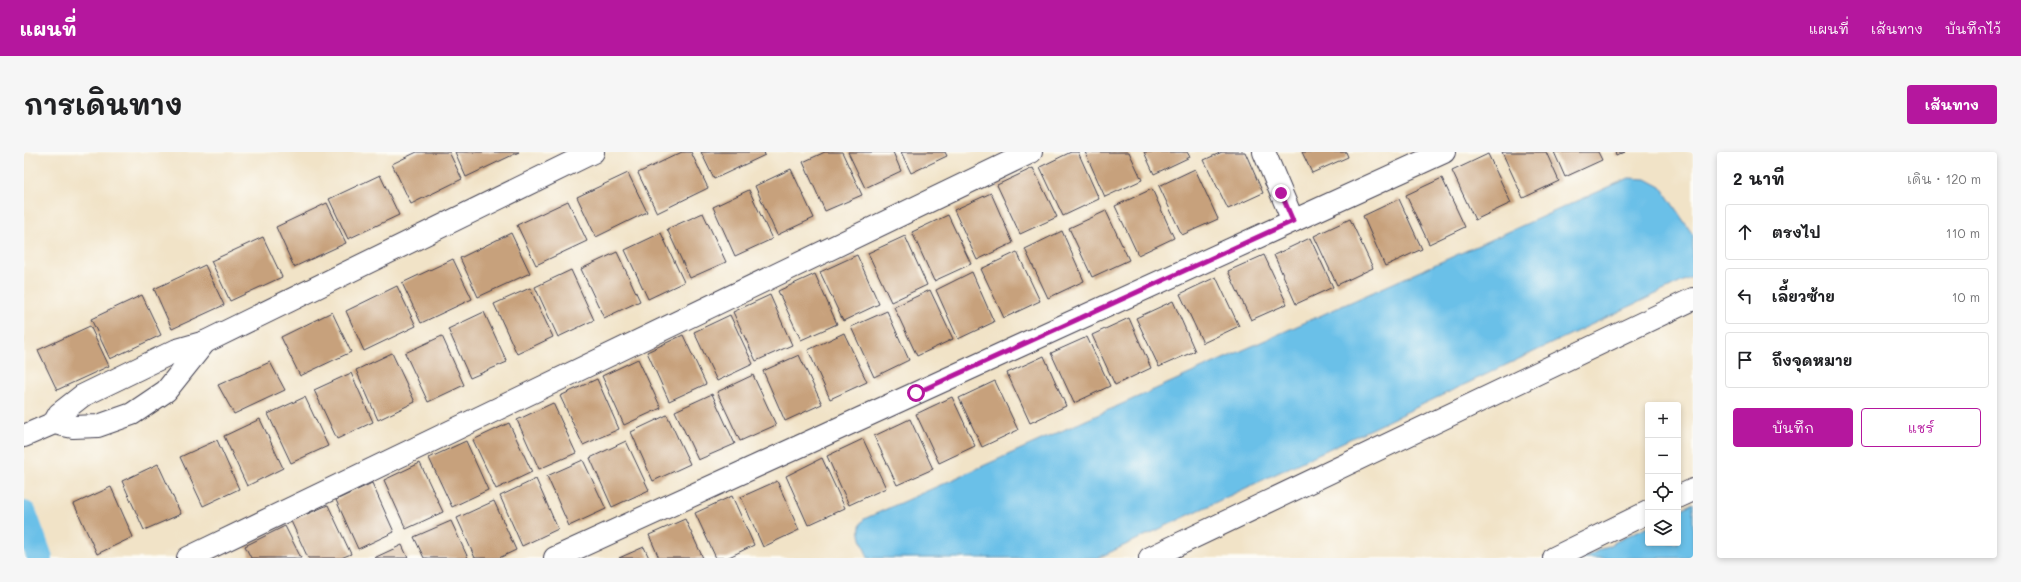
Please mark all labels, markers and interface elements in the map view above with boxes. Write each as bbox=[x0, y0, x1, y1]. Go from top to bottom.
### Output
text: แผนที่ bbox=[20, 16, 77, 41]
text: แผนที่ bbox=[1809, 19, 1849, 38]
text: เส้นทาง bbox=[1871, 19, 1923, 38]
text: บันทึกไว้ bbox=[1945, 19, 2001, 38]
button: เส้นทาง bbox=[1907, 85, 1997, 124]
text: การเดินทาง bbox=[24, 86, 182, 122]
text: 2 นาที bbox=[1733, 167, 1785, 189]
text: เดิน · 120 m bbox=[1907, 170, 1981, 187]
route end bbox=[1272, 184, 1290, 202]
icon: ahead bbox=[1734, 221, 1756, 243]
text: ตรงไป bbox=[1772, 222, 1821, 242]
text: 110 m bbox=[1946, 224, 1980, 241]
icon: left bbox=[1734, 285, 1756, 307]
text: เลี้ยวซ้าย bbox=[1772, 286, 1835, 306]
text: 10 m bbox=[1952, 288, 1980, 305]
icon: arrive bbox=[1734, 349, 1756, 371]
text: ถึงจุดหมาย bbox=[1772, 350, 1852, 370]
route start bbox=[907, 384, 925, 402]
map controls bbox=[1645, 402, 1681, 546]
button: + bbox=[1645, 402, 1681, 438]
button: บันทึก bbox=[1733, 408, 1853, 447]
button: แชร์ bbox=[1861, 408, 1981, 447]
button: − bbox=[1645, 438, 1681, 474]
button: locate bbox=[1645, 474, 1681, 510]
button: layers bbox=[1645, 510, 1681, 546]

